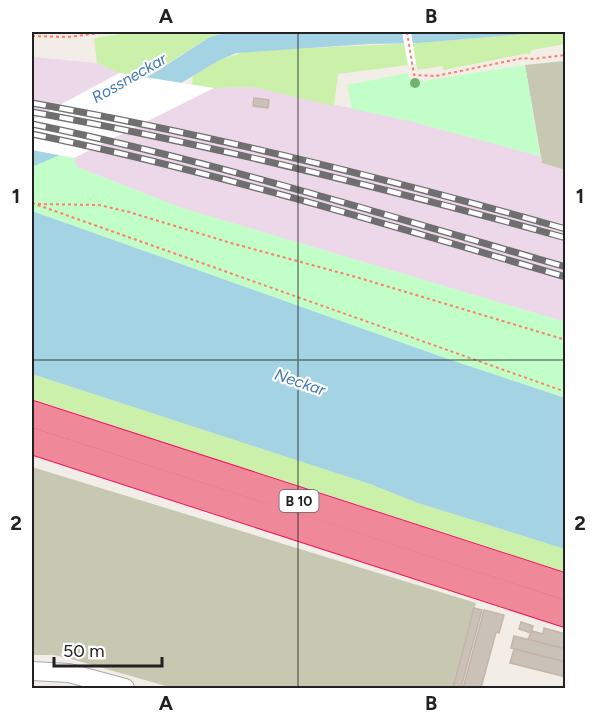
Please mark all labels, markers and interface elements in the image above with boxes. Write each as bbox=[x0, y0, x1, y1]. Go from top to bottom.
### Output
text: A bbox=[159, 4, 174, 28]
text: B bbox=[425, 4, 437, 28]
water label: Rossneckar bbox=[88, 49, 170, 107]
text: 1 bbox=[12, 184, 20, 208]
text: 1 bbox=[576, 184, 584, 208]
water label: Neckar bbox=[272, 365, 328, 400]
road number: B 10 bbox=[280, 490, 318, 512]
text: 2 bbox=[10, 511, 22, 535]
text: 2 bbox=[574, 511, 586, 535]
scale bar bbox=[54, 630, 162, 668]
text: 50 m bbox=[63, 640, 105, 662]
text: A bbox=[159, 691, 174, 715]
text: B bbox=[425, 691, 437, 715]

